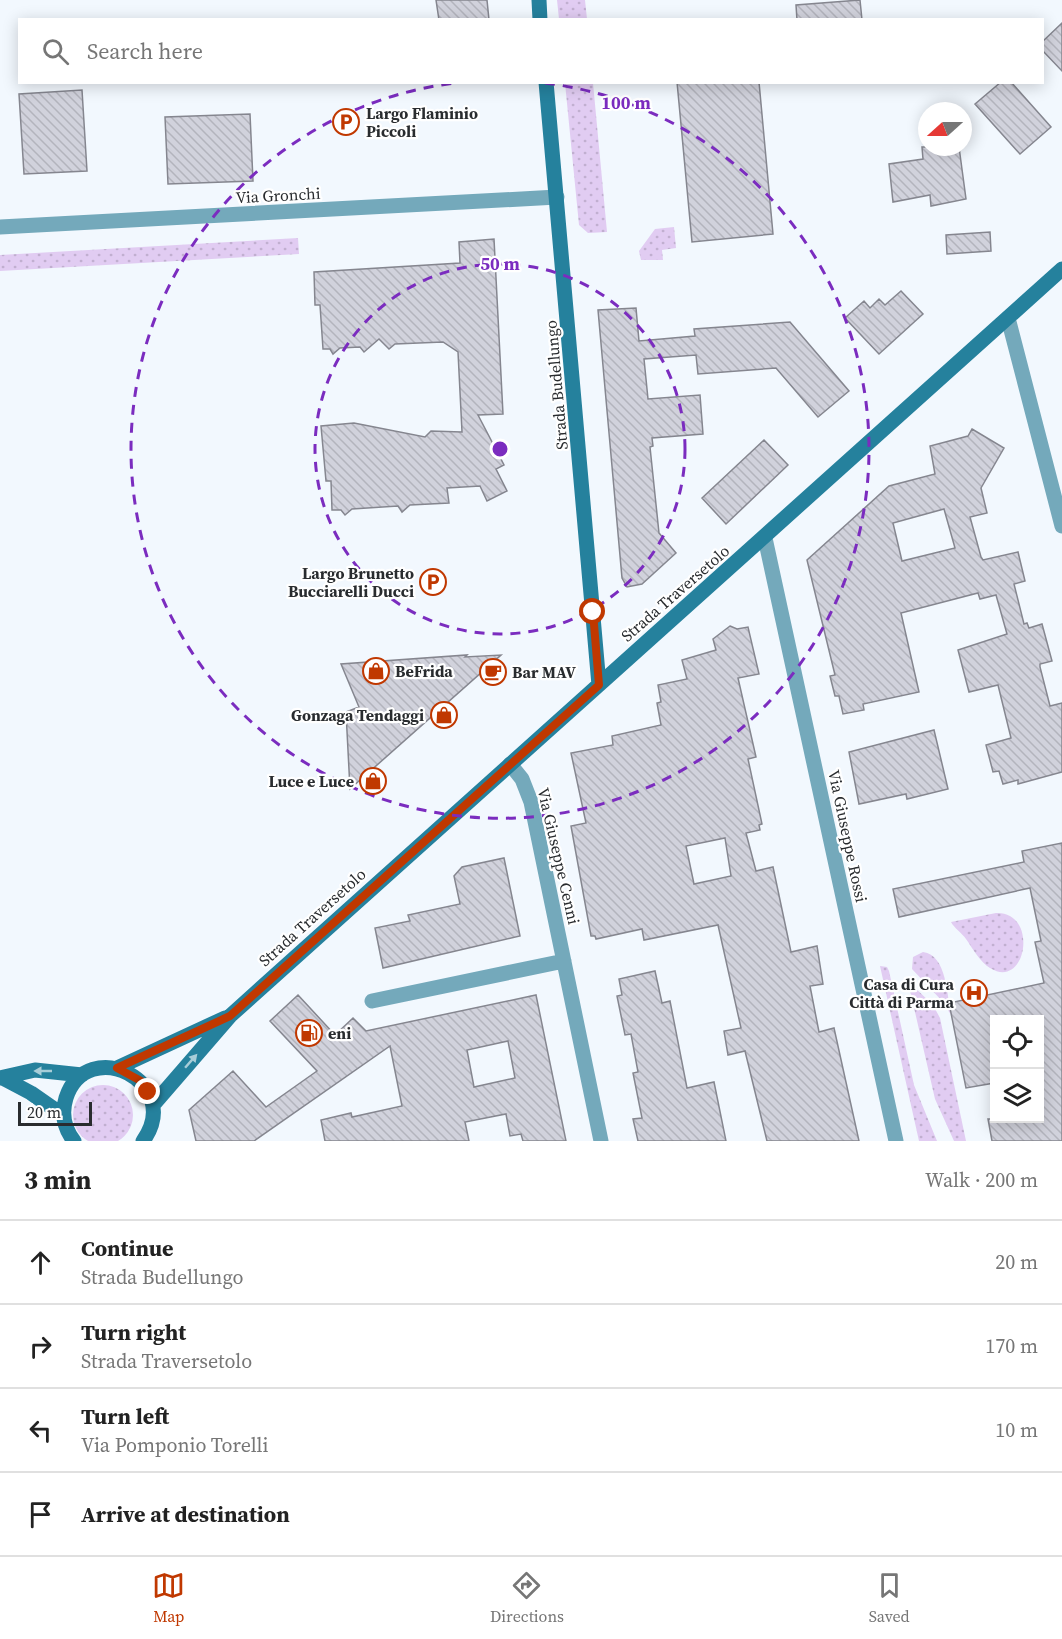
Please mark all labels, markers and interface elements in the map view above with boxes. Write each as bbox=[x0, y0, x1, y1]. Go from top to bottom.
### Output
search box bbox=[18, 18, 1044, 84]
icon: search bbox=[39, 35, 72, 68]
text: Search here bbox=[87, 36, 203, 66]
text: 100 m bbox=[601, 90, 651, 115]
place label: Largo Flaminio Piccoli bbox=[366, 102, 478, 142]
north arrow bbox=[918, 102, 972, 156]
parking icon: Largo Flaminio Piccoli bbox=[331, 107, 361, 137]
street label: Via Gronchi bbox=[235, 182, 321, 208]
text: 50 m bbox=[480, 251, 520, 276]
street label: Strada Budellungo bbox=[539, 319, 573, 451]
centre of rings bbox=[490, 439, 510, 459]
street label: Strada Traversetolo bbox=[616, 540, 734, 646]
place label: Largo Brunetto Bucciarelli Ducci bbox=[288, 562, 414, 602]
parking icon: Largo Brunetto Bucciarelli Ducci bbox=[418, 567, 448, 597]
route start bbox=[579, 598, 605, 624]
shop icon: BeFrida bbox=[361, 656, 391, 686]
cafe icon: Bar MAV bbox=[478, 657, 508, 687]
place label: BeFrida bbox=[395, 660, 453, 682]
place label: Bar MAV bbox=[512, 661, 576, 683]
shop icon: Gonzaga Tendaggi bbox=[429, 700, 459, 730]
place label: Gonzaga Tendaggi bbox=[291, 704, 424, 726]
shop icon: Luce e Luce bbox=[358, 766, 388, 796]
street label: Via Giuseppe Rossi bbox=[823, 768, 873, 905]
place label: Luce e Luce bbox=[269, 770, 354, 792]
street label: Via Giuseppe Cenni bbox=[533, 785, 585, 927]
street label: Strada Traversetolo bbox=[254, 863, 370, 971]
place label: Casa di Cura Città di Parma bbox=[849, 973, 955, 1013]
hospital icon: Casa di Cura Città di Parma bbox=[959, 978, 989, 1008]
map controls bbox=[990, 1015, 1044, 1123]
button: locate bbox=[990, 1015, 1044, 1069]
fuel station icon: eni bbox=[294, 1018, 324, 1048]
place label: eni bbox=[328, 1022, 351, 1044]
one-way arrow bbox=[184, 1054, 197, 1069]
one-way arrow bbox=[33, 1066, 52, 1075]
button: layers bbox=[990, 1069, 1044, 1123]
route end bbox=[134, 1078, 160, 1104]
scale bar bbox=[18, 1099, 92, 1126]
text: 20 m bbox=[27, 1101, 61, 1123]
text: 3 min bbox=[24, 1162, 91, 1198]
text: Walk · 200 m bbox=[925, 1166, 1038, 1194]
text: Continue bbox=[81, 1233, 174, 1263]
icon: ahead bbox=[24, 1246, 57, 1279]
text: 20 m bbox=[995, 1248, 1038, 1276]
text: Strada Budellungo bbox=[81, 1263, 244, 1291]
text: Turn right bbox=[81, 1317, 186, 1347]
icon: right bbox=[24, 1330, 57, 1363]
text: 170 m bbox=[985, 1332, 1038, 1360]
text: Strada Traversetolo bbox=[81, 1347, 252, 1375]
text: Turn left bbox=[81, 1401, 169, 1431]
icon: left bbox=[24, 1414, 57, 1447]
text: 10 m bbox=[995, 1416, 1038, 1444]
text: Via Pomponio Torelli bbox=[81, 1431, 269, 1459]
icon: arrive bbox=[24, 1498, 57, 1531]
text: Arrive at destination bbox=[81, 1499, 290, 1529]
tab: Map bbox=[152, 1569, 185, 1627]
tab: Directions bbox=[490, 1569, 564, 1627]
tab: Saved bbox=[869, 1569, 910, 1627]

